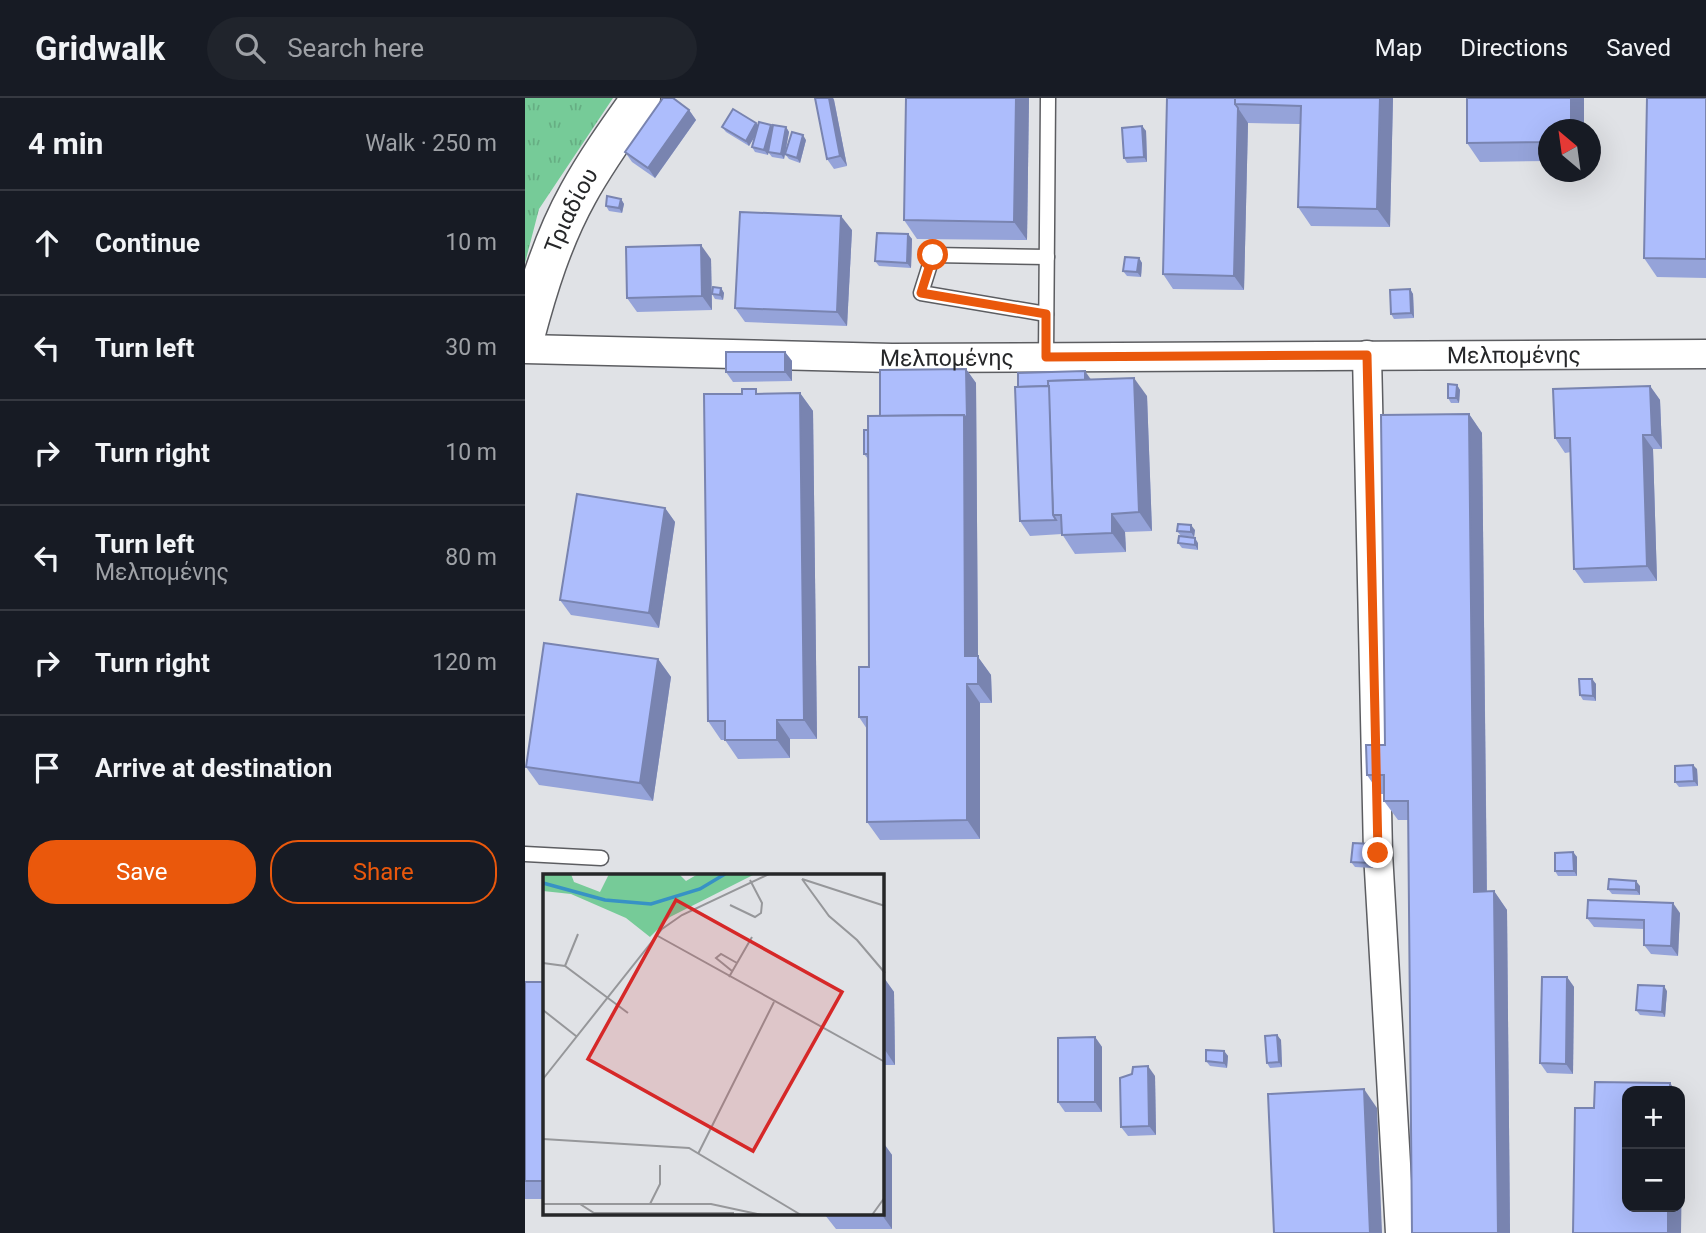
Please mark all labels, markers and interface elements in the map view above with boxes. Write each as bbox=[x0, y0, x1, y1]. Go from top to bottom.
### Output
search box bbox=[207, 17, 697, 80]
text: Gridwalk bbox=[35, 29, 165, 68]
icon: search bbox=[231, 29, 269, 67]
text: Search here bbox=[287, 33, 424, 63]
text: Map bbox=[1375, 34, 1422, 62]
text: Directions bbox=[1460, 34, 1568, 62]
text: Saved bbox=[1606, 34, 1671, 62]
north arrow bbox=[1538, 119, 1601, 182]
text: 4 min bbox=[28, 126, 103, 161]
text: Walk · 250 m bbox=[365, 130, 497, 157]
street label: Τριαδίου bbox=[539, 163, 604, 257]
icon: ahead bbox=[28, 224, 66, 262]
text: Continue bbox=[95, 228, 200, 258]
text: 10 m bbox=[445, 229, 497, 256]
route start bbox=[917, 239, 948, 270]
icon: left bbox=[28, 329, 66, 367]
text: Turn left bbox=[95, 333, 194, 363]
text: 30 m bbox=[445, 334, 497, 361]
street label: Μελπομένης bbox=[1447, 341, 1581, 369]
street label: Μελπομένης bbox=[880, 344, 1014, 372]
icon: right bbox=[28, 434, 66, 472]
text: Turn right bbox=[95, 438, 210, 468]
text: 10 m bbox=[445, 439, 497, 466]
text: Turn left bbox=[95, 529, 194, 559]
icon: left bbox=[28, 539, 66, 577]
text: 80 m bbox=[445, 544, 497, 571]
text: Μελπομένης bbox=[95, 559, 229, 586]
icon: right bbox=[28, 644, 66, 682]
text: Turn right bbox=[95, 648, 210, 678]
text: 120 m bbox=[432, 649, 497, 676]
icon: arrive bbox=[28, 749, 66, 787]
text: Arrive at destination bbox=[95, 753, 332, 783]
route end bbox=[1362, 837, 1393, 868]
button: Save bbox=[28, 840, 256, 904]
button: Share bbox=[270, 840, 497, 904]
inset map bbox=[543, 874, 884, 1216]
map controls bbox=[1622, 1086, 1685, 1212]
button: + bbox=[1622, 1086, 1685, 1149]
button: − bbox=[1622, 1149, 1685, 1212]

